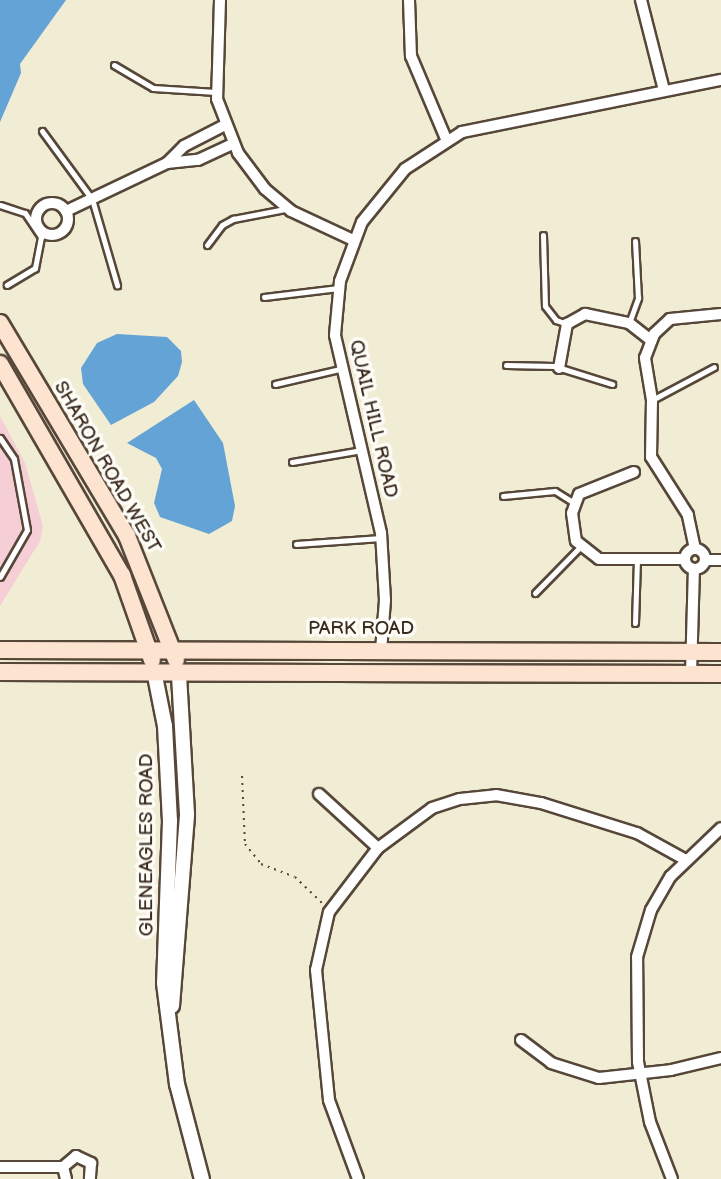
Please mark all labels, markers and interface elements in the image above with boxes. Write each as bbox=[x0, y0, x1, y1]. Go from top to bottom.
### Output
street label: QUAIL HILL ROAD bbox=[344, 338, 402, 500]
street label: SHARON ROAD WEST bbox=[48, 377, 166, 557]
street label: PARK ROAD bbox=[308, 618, 414, 640]
street label: GLENEAGLES ROAD bbox=[136, 754, 158, 936]

